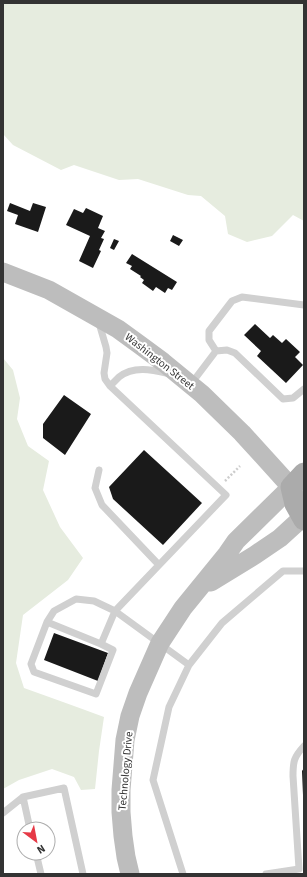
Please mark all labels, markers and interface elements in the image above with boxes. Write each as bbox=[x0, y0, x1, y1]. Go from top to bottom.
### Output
street label: Washington Street bbox=[122, 330, 198, 393]
street label: Technology Drive bbox=[115, 730, 136, 811]
north arrow bbox=[16, 821, 56, 861]
text: N bbox=[34, 841, 48, 857]

